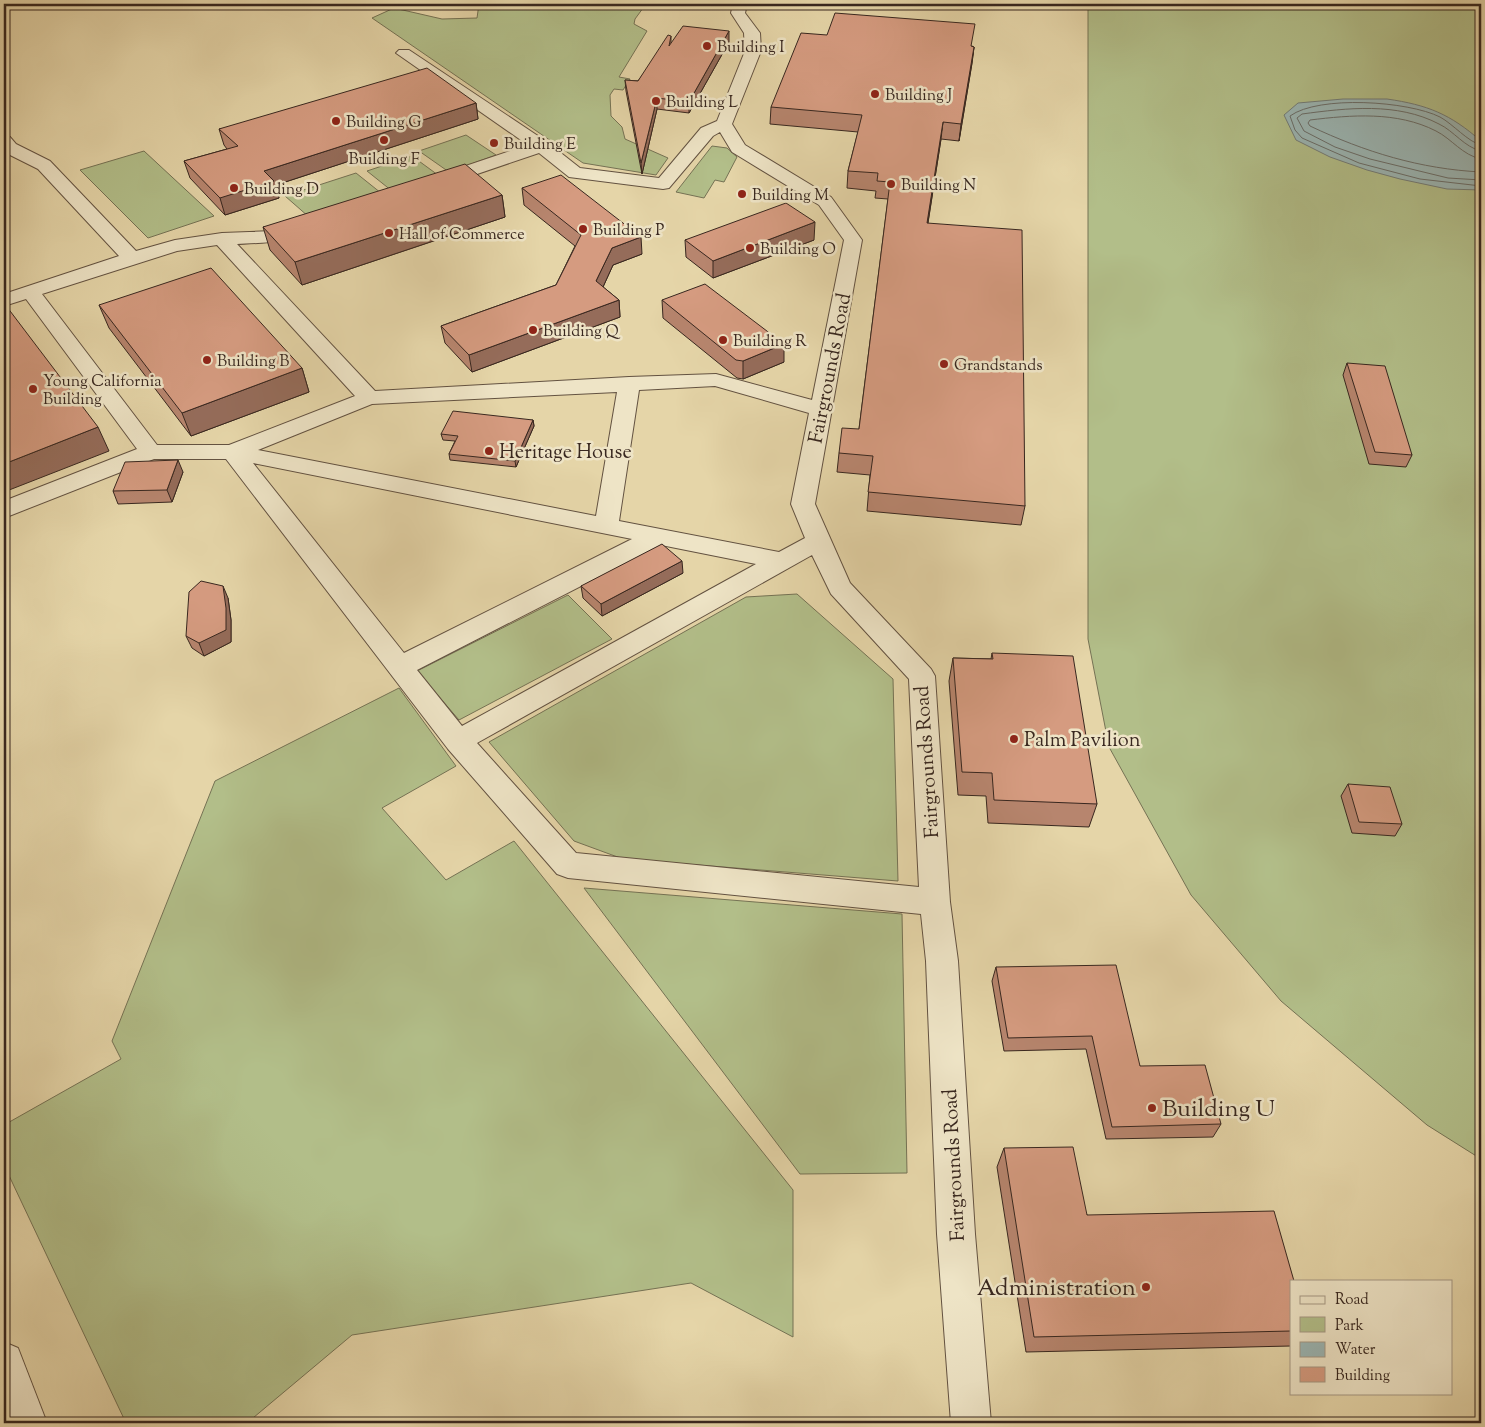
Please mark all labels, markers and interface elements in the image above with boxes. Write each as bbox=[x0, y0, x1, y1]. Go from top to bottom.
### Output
place label: Building I bbox=[717, 37, 785, 60]
marker: Building I bbox=[701, 40, 713, 52]
place label: Building J bbox=[885, 85, 952, 108]
marker: Building J bbox=[869, 88, 881, 100]
place label: Building L bbox=[666, 92, 738, 115]
marker: Building L bbox=[650, 95, 662, 107]
place label: Building G bbox=[346, 112, 421, 135]
marker: Building G bbox=[330, 115, 342, 127]
marker: Building F bbox=[378, 134, 390, 146]
place label: Building E bbox=[504, 134, 576, 157]
marker: Building E bbox=[488, 137, 500, 149]
place label: Building F bbox=[348, 149, 420, 172]
place label: Building N bbox=[901, 175, 976, 198]
marker: Building N bbox=[885, 178, 897, 190]
place label: Building D bbox=[244, 179, 319, 202]
marker: Building D bbox=[228, 182, 240, 194]
place label: Building M bbox=[752, 185, 829, 208]
marker: Building M bbox=[736, 188, 748, 200]
place label: Building P bbox=[593, 220, 664, 243]
marker: Building P bbox=[577, 223, 589, 235]
place label: Hall of Commerce bbox=[399, 224, 525, 247]
marker: Hall of Commerce bbox=[383, 227, 395, 239]
place label: Building O bbox=[760, 239, 836, 262]
marker: Building O bbox=[744, 242, 756, 254]
street label: Fairgrounds Road bbox=[803, 291, 860, 446]
place label: Building Q bbox=[543, 321, 621, 344]
marker: Building Q bbox=[527, 324, 539, 336]
place label: Building R bbox=[733, 331, 807, 354]
marker: Building R bbox=[717, 334, 729, 346]
place label: Building B bbox=[217, 351, 289, 374]
marker: Building B bbox=[201, 354, 213, 366]
place label: Grandstands bbox=[954, 355, 1043, 378]
marker: Grandstands bbox=[938, 358, 950, 370]
place label: Young California Building bbox=[43, 371, 162, 412]
marker: Young California Building bbox=[27, 383, 39, 395]
place label: Heritage House bbox=[499, 439, 632, 468]
marker: Heritage House bbox=[483, 445, 495, 457]
street label: Fairgrounds Road bbox=[909, 685, 948, 839]
place label: Palm Pavilion bbox=[1024, 727, 1141, 756]
marker: Palm Pavilion bbox=[1008, 733, 1020, 745]
street label: Fairgrounds Road bbox=[937, 1088, 974, 1242]
place label: Building U bbox=[1162, 1093, 1275, 1127]
marker: Building U bbox=[1146, 1102, 1158, 1114]
place label: Administration bbox=[977, 1272, 1136, 1306]
legend bbox=[1290, 1280, 1452, 1394]
marker: Administration bbox=[1140, 1281, 1152, 1293]
text: Road bbox=[1335, 1290, 1369, 1311]
text: Park bbox=[1335, 1316, 1364, 1337]
text: Water bbox=[1335, 1340, 1376, 1361]
text: Building bbox=[1335, 1366, 1390, 1387]

